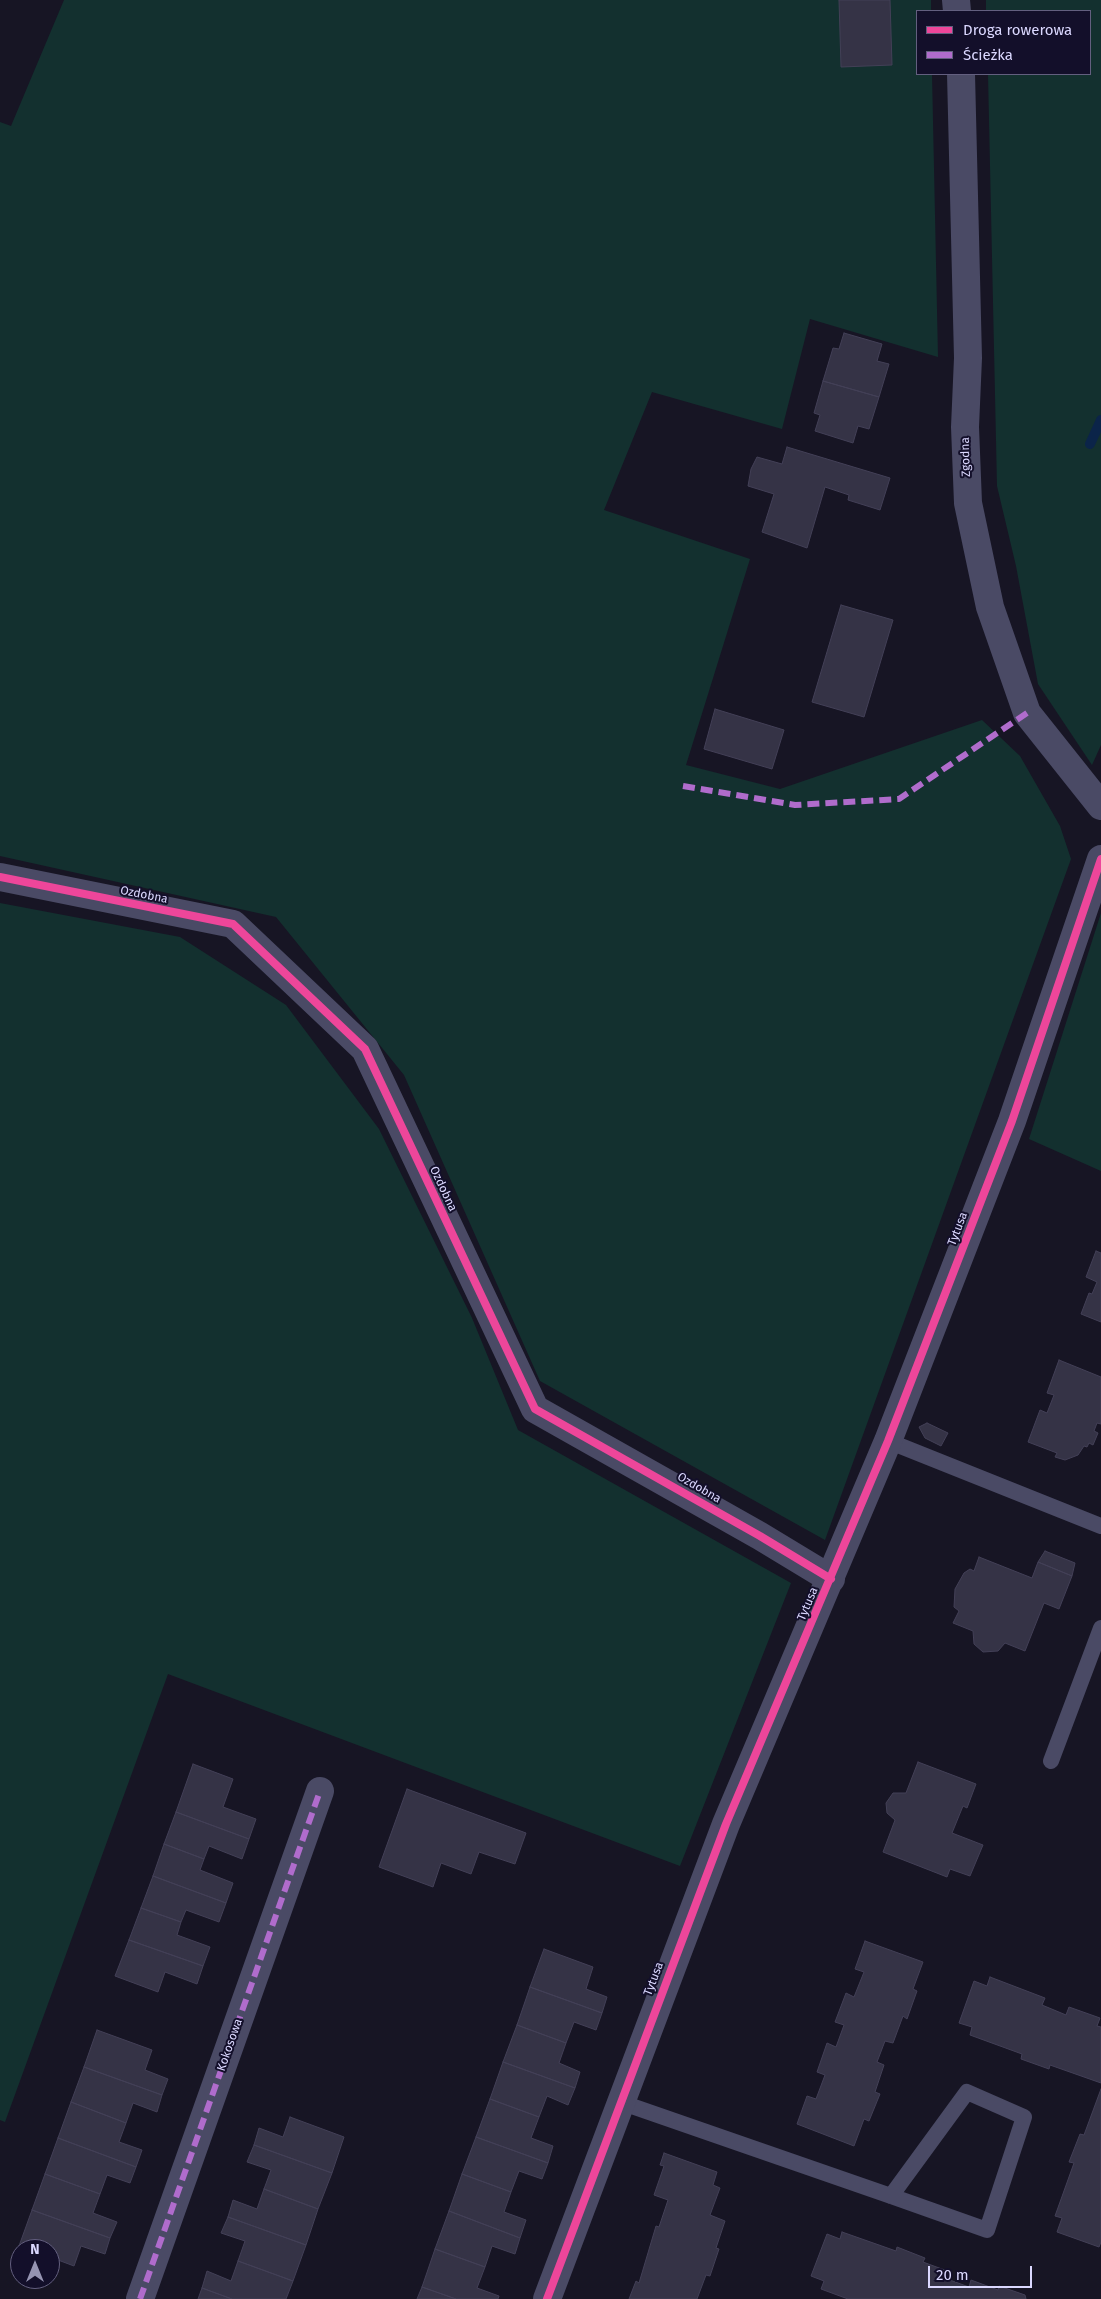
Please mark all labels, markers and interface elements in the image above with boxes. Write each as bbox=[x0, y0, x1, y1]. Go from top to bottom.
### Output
legend bbox=[916, 10, 1091, 75]
text: Droga rowerowa bbox=[963, 21, 1072, 39]
text: Ścieżka bbox=[963, 46, 1013, 64]
street label: Zgodna bbox=[958, 437, 974, 477]
street label: Ozdobna bbox=[119, 883, 169, 907]
street label: Ozdobna bbox=[426, 1164, 460, 1214]
street label: Tytusa bbox=[945, 1210, 971, 1248]
street label: Ozdobna bbox=[675, 1470, 723, 1506]
street label: Tytusa bbox=[795, 1585, 821, 1623]
street label: Tytusa bbox=[641, 1960, 667, 1998]
street label: Kokosowa bbox=[214, 2017, 246, 2073]
north arrow bbox=[10, 2239, 60, 2289]
text: N bbox=[30, 2241, 40, 2258]
scale bar bbox=[931, 2256, 1035, 2288]
text: 20 m bbox=[936, 2266, 969, 2284]

